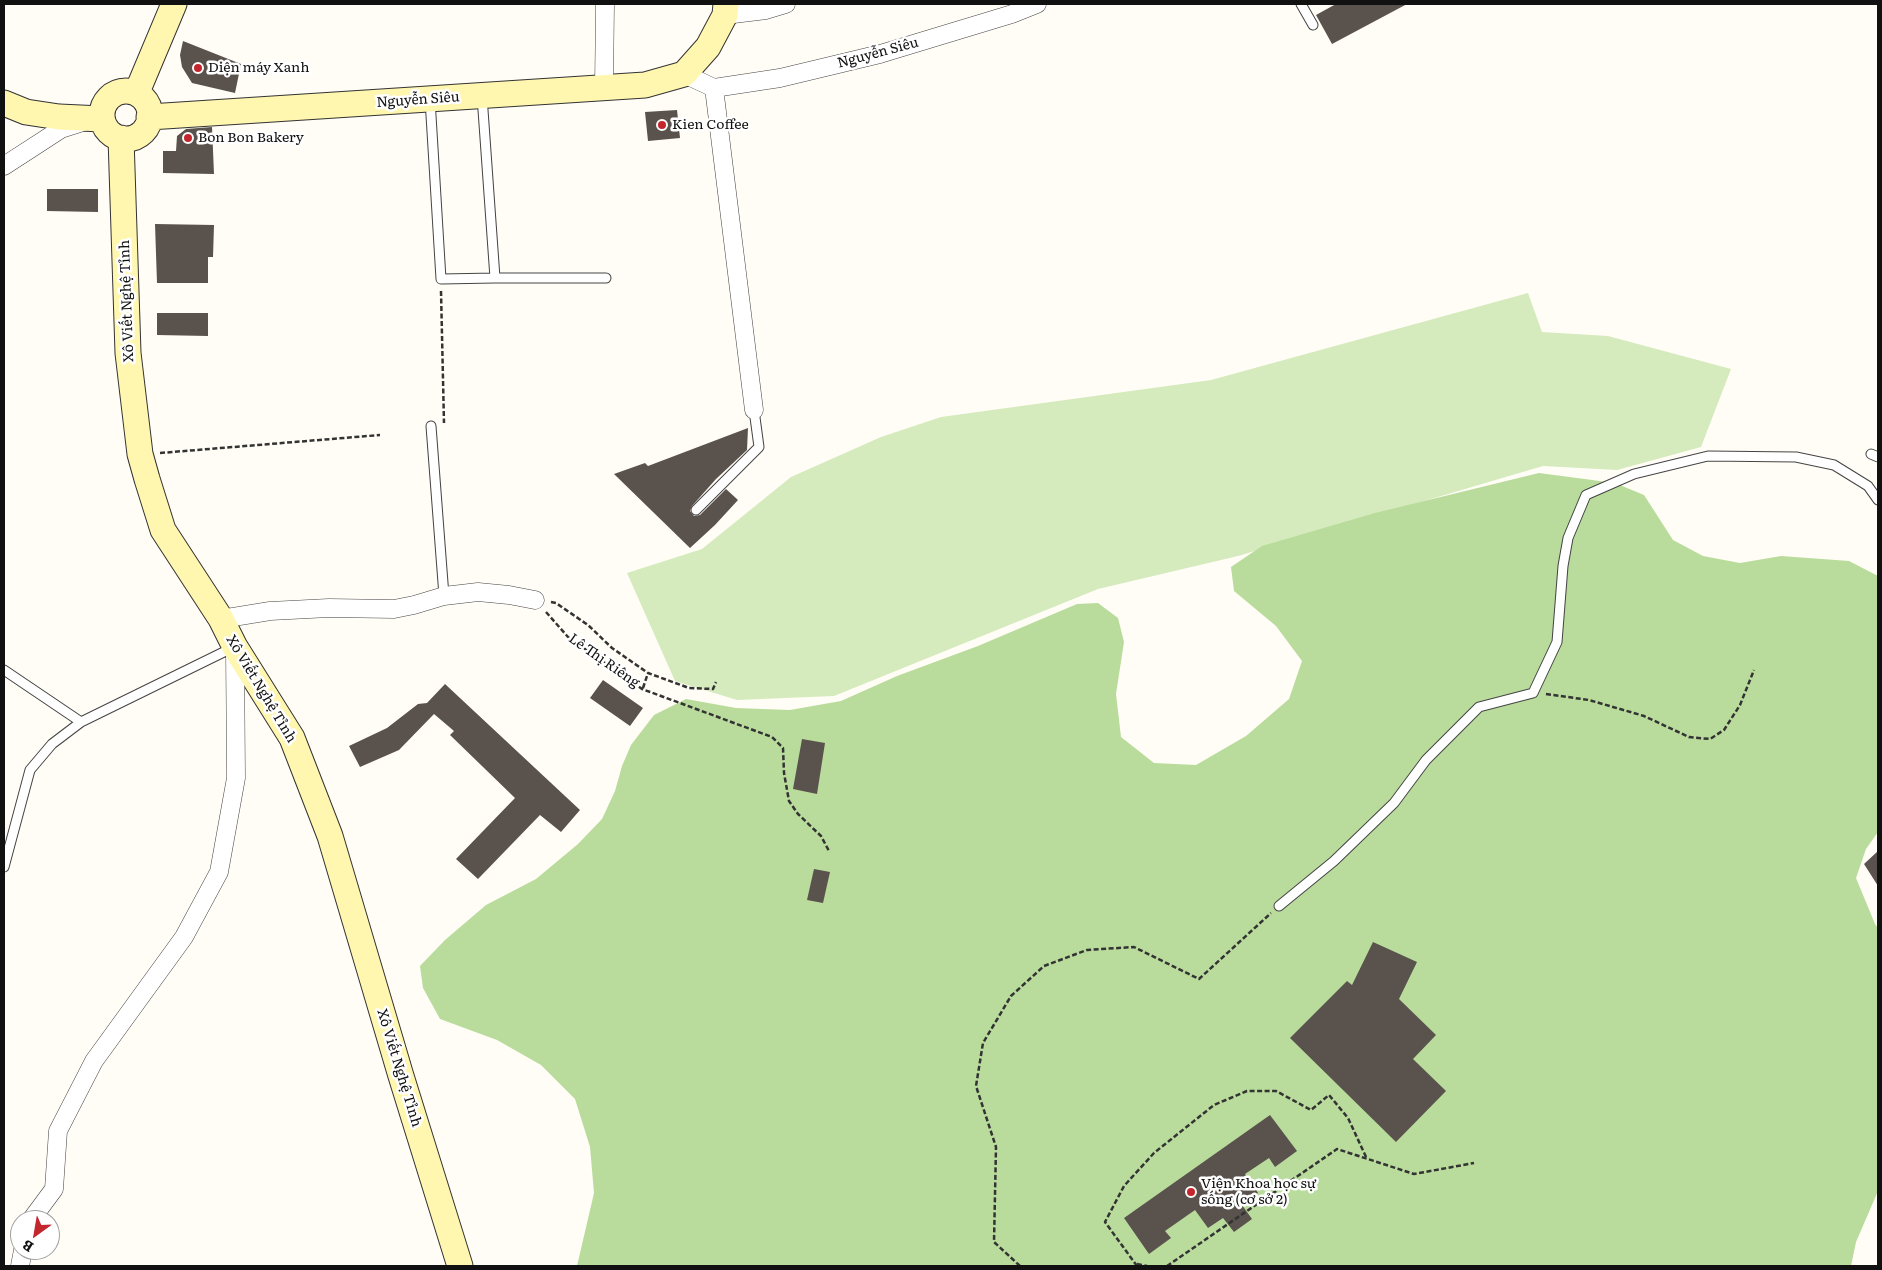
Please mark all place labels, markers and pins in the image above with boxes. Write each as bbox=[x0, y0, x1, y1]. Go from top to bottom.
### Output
place label: Diện máy Xanh bbox=[208, 60, 310, 76]
marker: Diện máy Xanh bbox=[192, 62, 204, 74]
place label: Kien Coffee bbox=[672, 117, 749, 133]
marker: Kien Coffee bbox=[656, 119, 668, 131]
place label: Bon Bon Bakery bbox=[198, 130, 304, 146]
marker: Bon Bon Bakery bbox=[182, 132, 194, 144]
place label: Viện Khoa học sự sống (cơ sở 2) bbox=[1201, 1176, 1316, 1208]
marker: Viện Khoa học sự sống (cơ sở 2) bbox=[1185, 1186, 1197, 1198]

